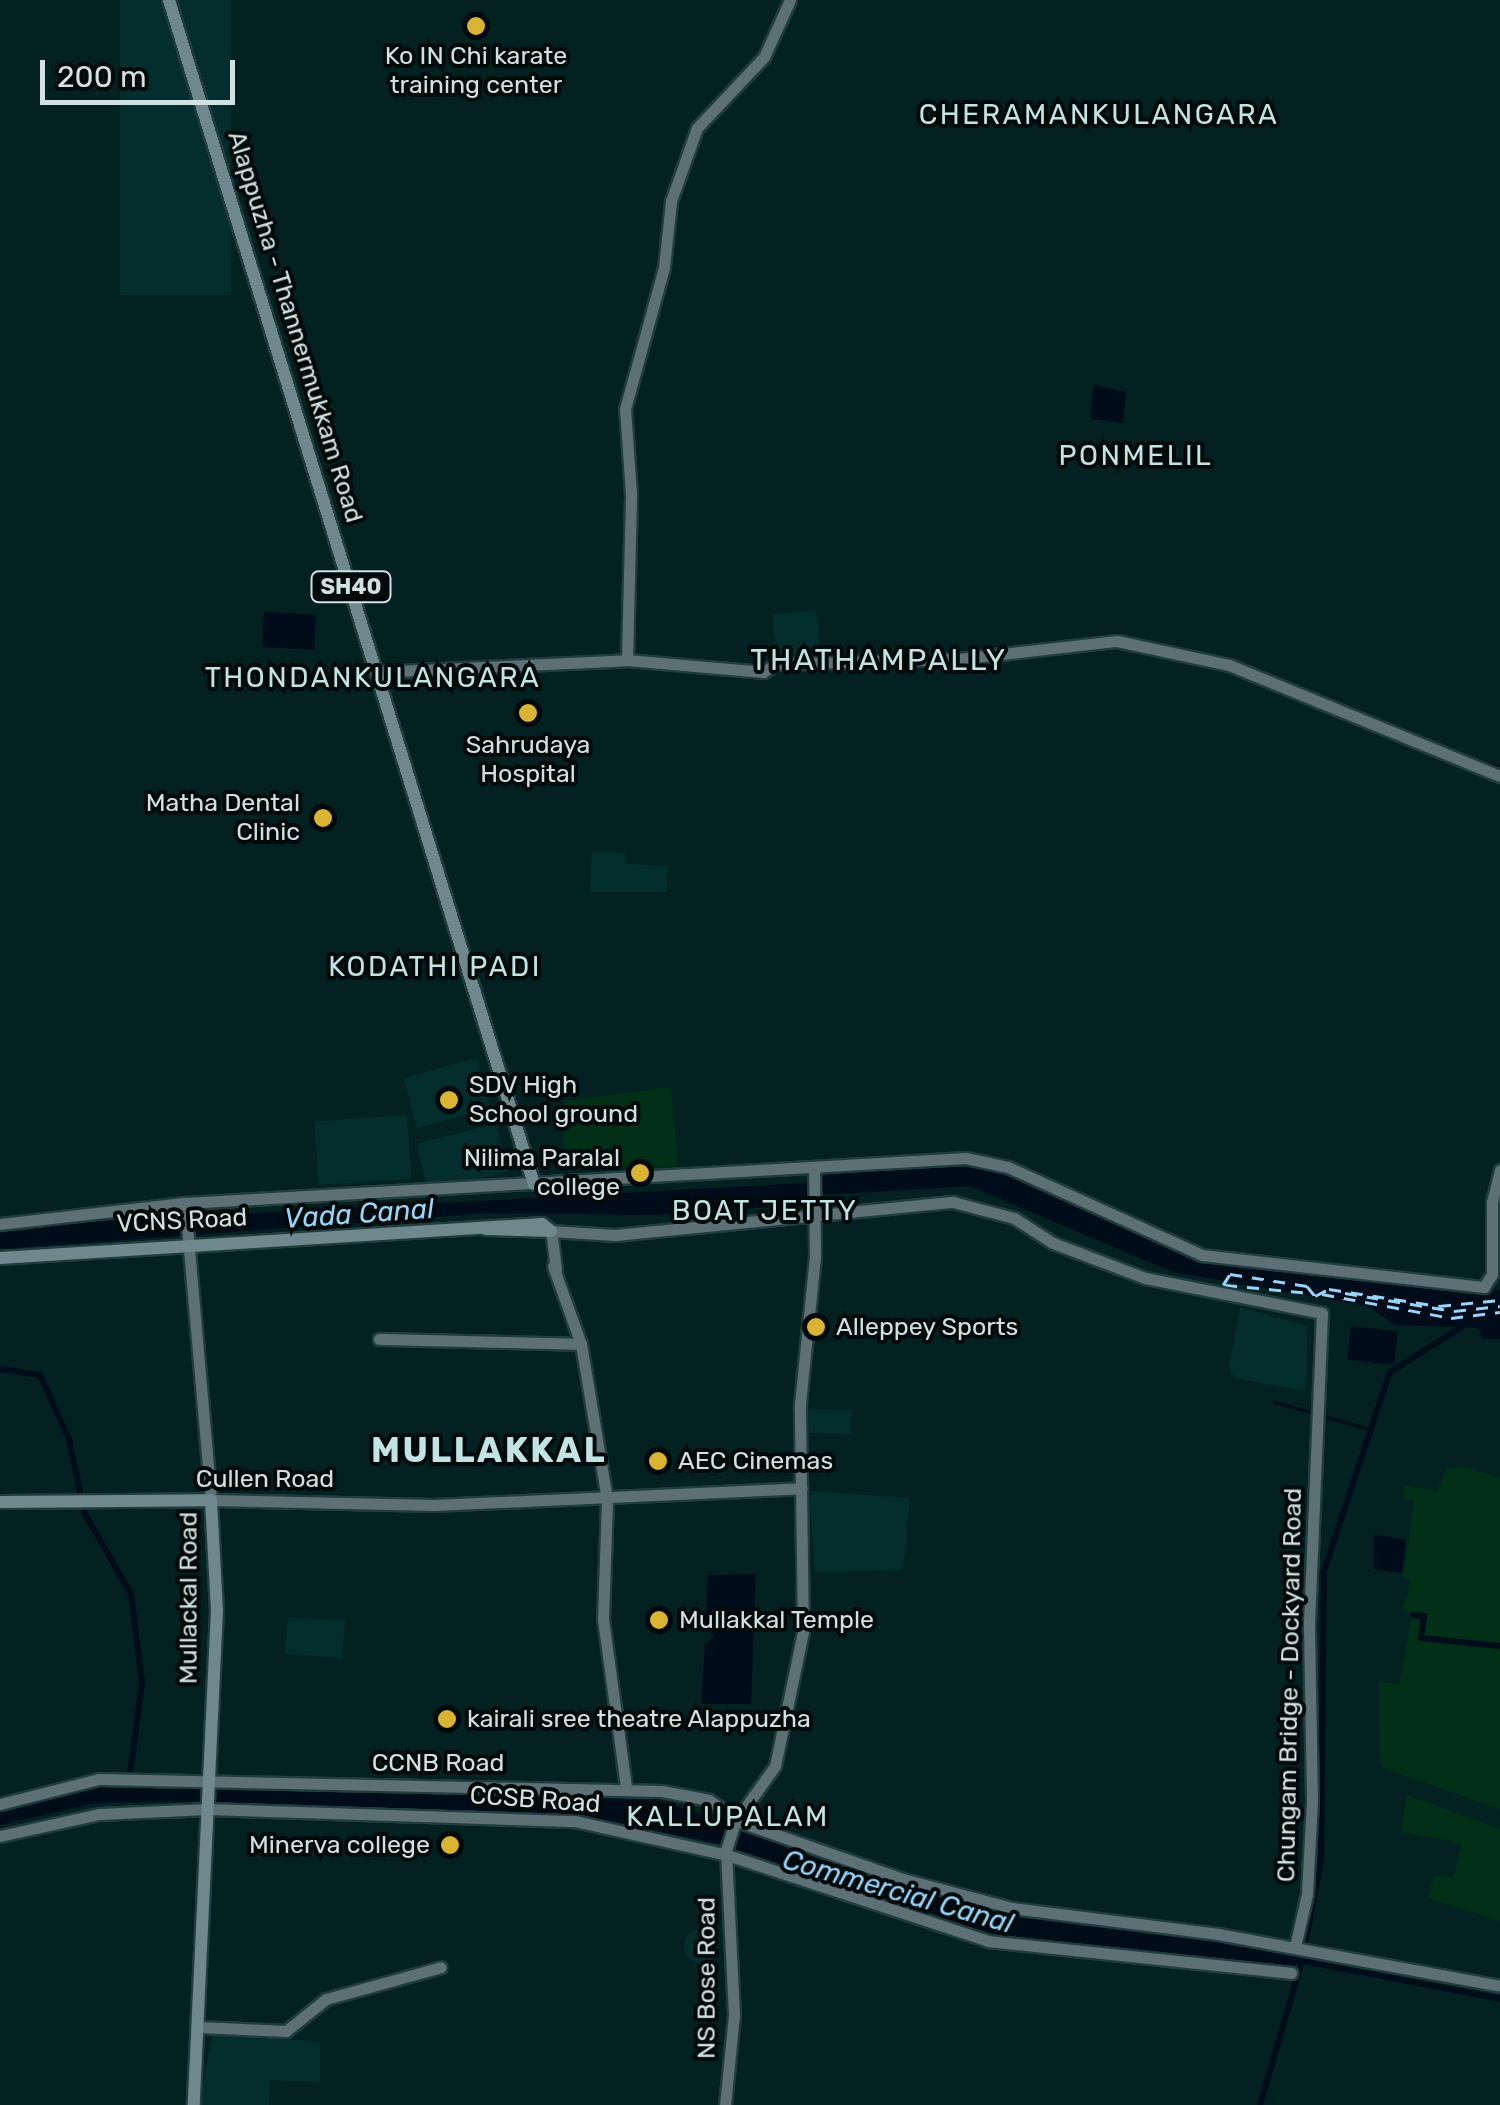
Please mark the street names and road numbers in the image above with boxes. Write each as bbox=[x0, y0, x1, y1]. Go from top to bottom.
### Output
street label: Alappuzha - Thannermukkam Road bbox=[221, 127, 369, 527]
road number: SH40 bbox=[308, 570, 394, 604]
street label: VCNS Road bbox=[116, 1203, 248, 1239]
street label: Cullen Road bbox=[196, 1464, 334, 1494]
street label: Chungam Bridge - Dockyard Road bbox=[1272, 1488, 1308, 1882]
street label: Mullackal Road bbox=[174, 1512, 204, 1684]
street label: CCNB Road bbox=[372, 1748, 504, 1778]
street label: CCSB Road bbox=[469, 1780, 601, 1820]
street label: NS Bose Road bbox=[692, 1897, 722, 2059]

